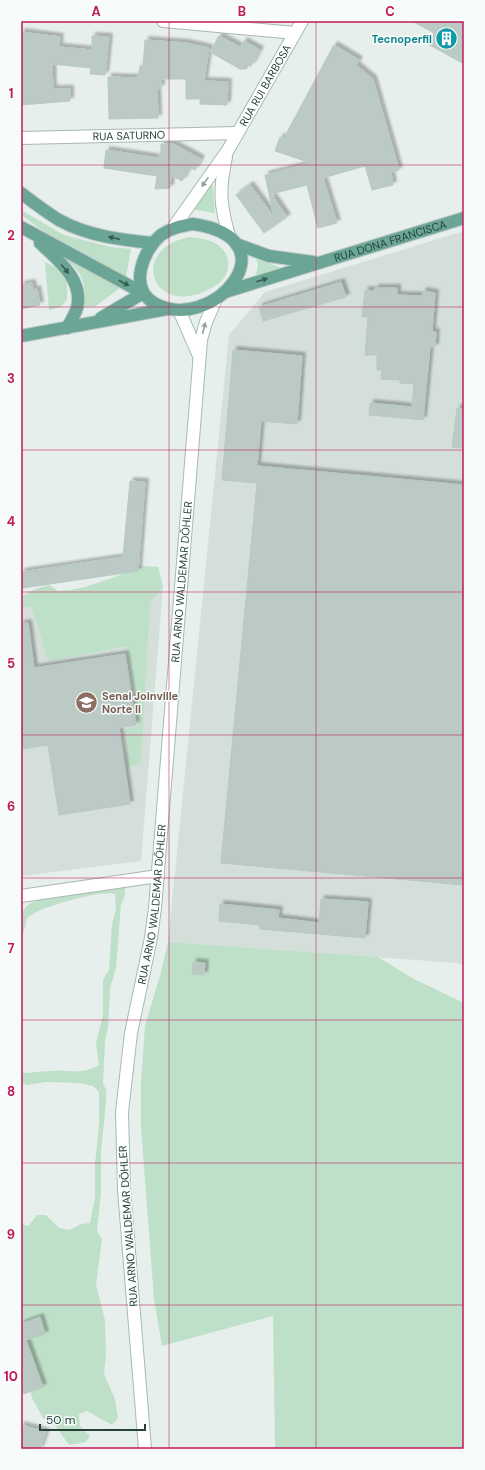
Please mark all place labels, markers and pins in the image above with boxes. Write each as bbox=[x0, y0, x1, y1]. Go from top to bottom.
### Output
building icon: Tecnoperfil bbox=[434, 26, 460, 52]
place label: Tecnoperfil bbox=[372, 32, 432, 46]
school or university icon: Senai Joinville Norte II bbox=[74, 689, 100, 715]
place label: Senai Joinville Norte II bbox=[102, 689, 179, 716]

